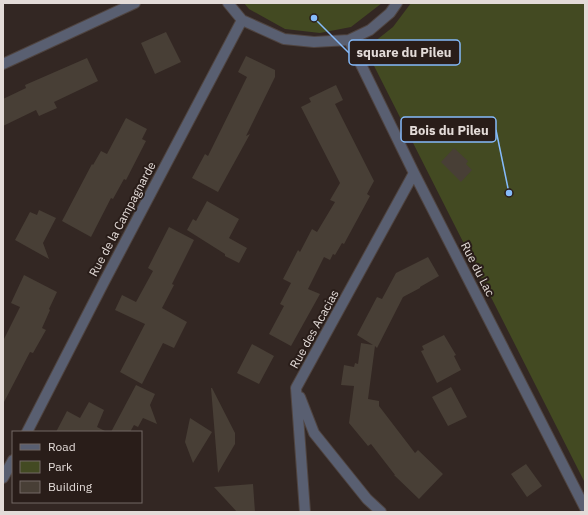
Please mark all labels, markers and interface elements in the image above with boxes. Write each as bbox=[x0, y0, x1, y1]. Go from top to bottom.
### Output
callout: square du Pileu bbox=[349, 40, 460, 65]
text: square du Pileu bbox=[356, 44, 452, 61]
callout: Bois du Pileu bbox=[401, 117, 496, 142]
text: Bois du Pileu bbox=[409, 122, 489, 139]
street label: Rue de la Campagnarde bbox=[85, 159, 159, 279]
street label: Rue du Lac bbox=[458, 239, 498, 299]
street label: Rue des Acacias bbox=[286, 287, 342, 371]
legend bbox=[12, 431, 142, 503]
text: Road bbox=[48, 439, 76, 454]
text: Park bbox=[48, 459, 73, 474]
text: Building bbox=[48, 479, 93, 494]

